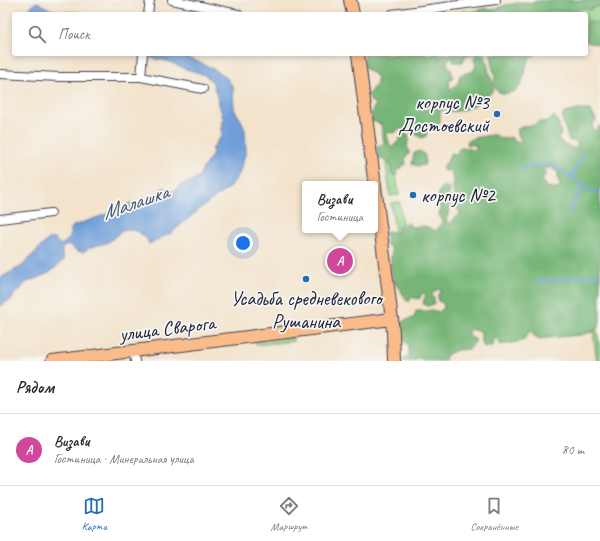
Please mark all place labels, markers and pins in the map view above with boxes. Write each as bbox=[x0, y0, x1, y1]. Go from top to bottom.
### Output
place label: корпус №3 Достоевский bbox=[398, 90, 491, 138]
marker: корпус №3 Достоевский bbox=[492, 109, 502, 119]
place label: корпус №2 bbox=[421, 183, 497, 208]
marker: корпус №2 bbox=[408, 190, 418, 200]
pin: A bbox=[327, 246, 353, 276]
marker: Усадьба средневекового Рушанина bbox=[301, 274, 311, 284]
place label: Усадьба средневекового Рушанина bbox=[230, 286, 383, 334]

